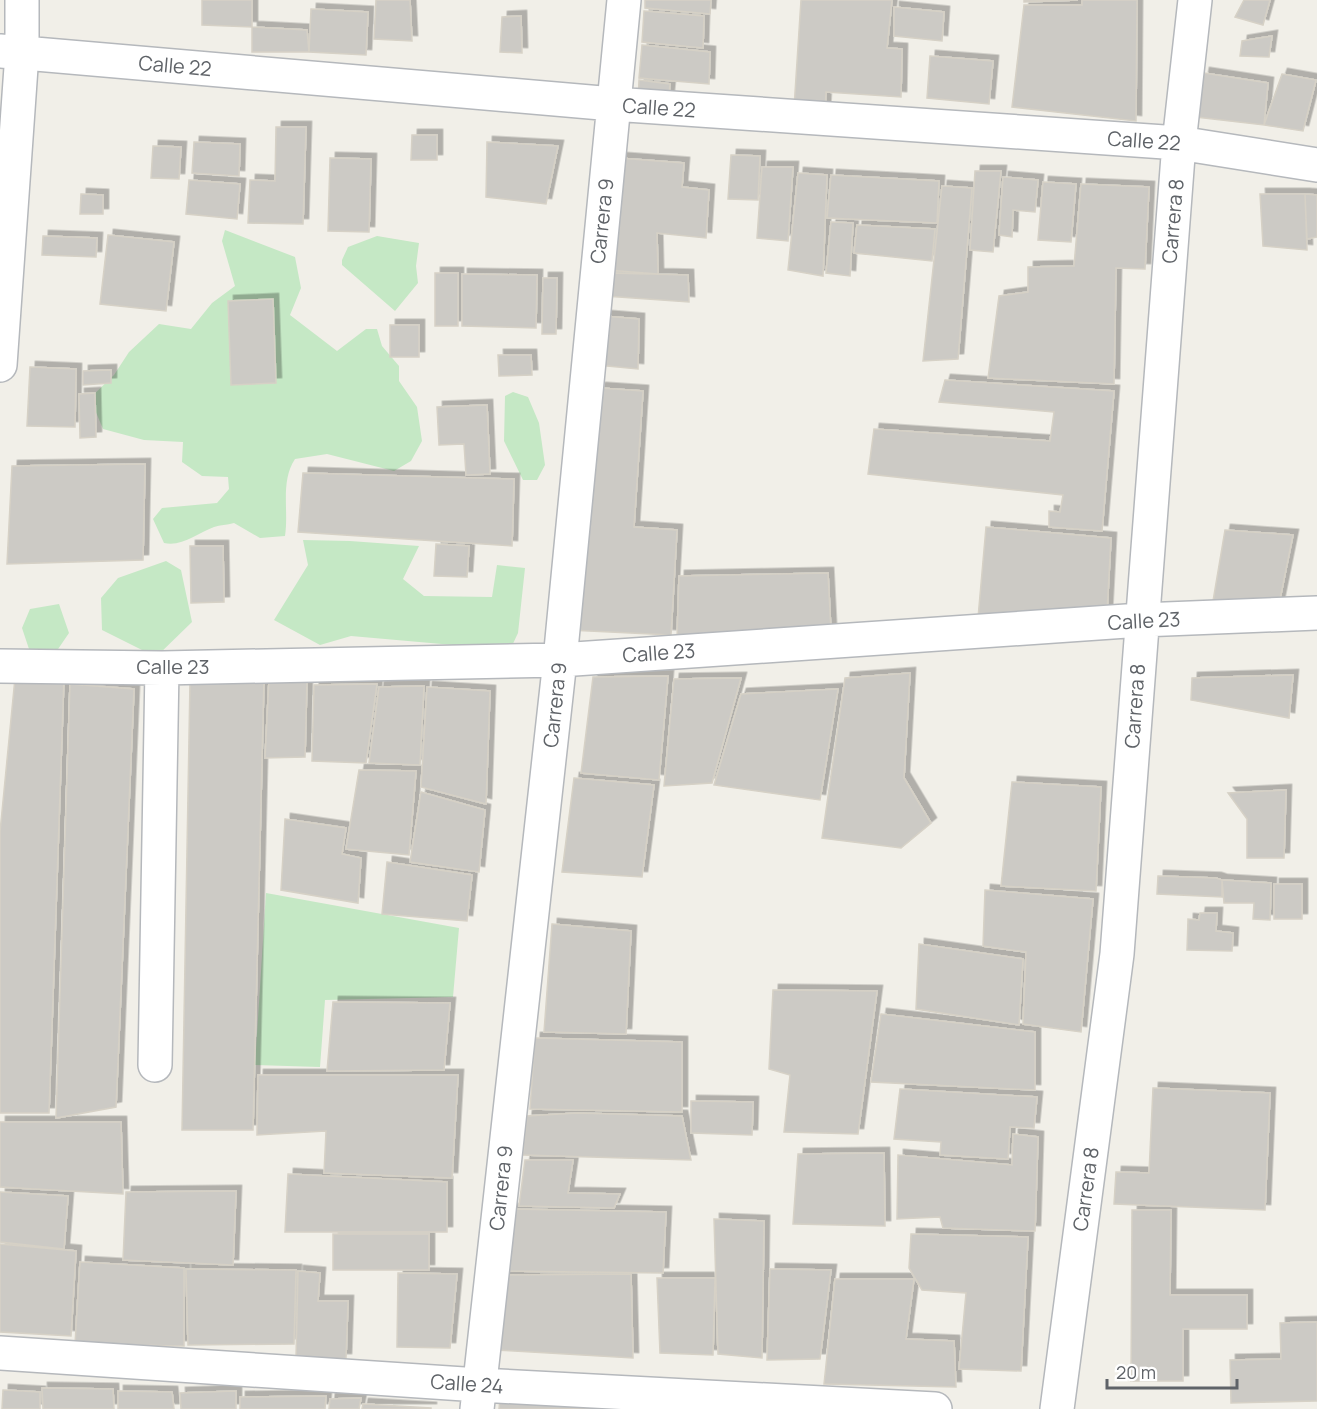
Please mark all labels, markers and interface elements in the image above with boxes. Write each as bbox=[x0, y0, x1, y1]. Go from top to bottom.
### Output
street label: Calle 22 bbox=[137, 49, 213, 82]
street label: Calle 22 bbox=[622, 91, 697, 124]
street label: Calle 22 bbox=[1107, 124, 1182, 157]
street label: Carrera 9 bbox=[584, 177, 619, 265]
street label: Carrera 8 bbox=[1155, 178, 1190, 264]
street label: Calle 23 bbox=[1107, 605, 1181, 636]
street label: Calle 23 bbox=[622, 636, 696, 669]
street label: Calle 23 bbox=[137, 653, 209, 680]
street label: Carrera 9 bbox=[537, 661, 572, 749]
street label: Carrera 8 bbox=[1118, 663, 1151, 749]
street label: Carrera 9 bbox=[483, 1144, 518, 1232]
street label: Carrera 8 bbox=[1066, 1145, 1105, 1233]
scale bar bbox=[1107, 1352, 1238, 1390]
text: 20 m bbox=[1116, 1360, 1156, 1384]
street label: Calle 24 bbox=[430, 1367, 505, 1400]

